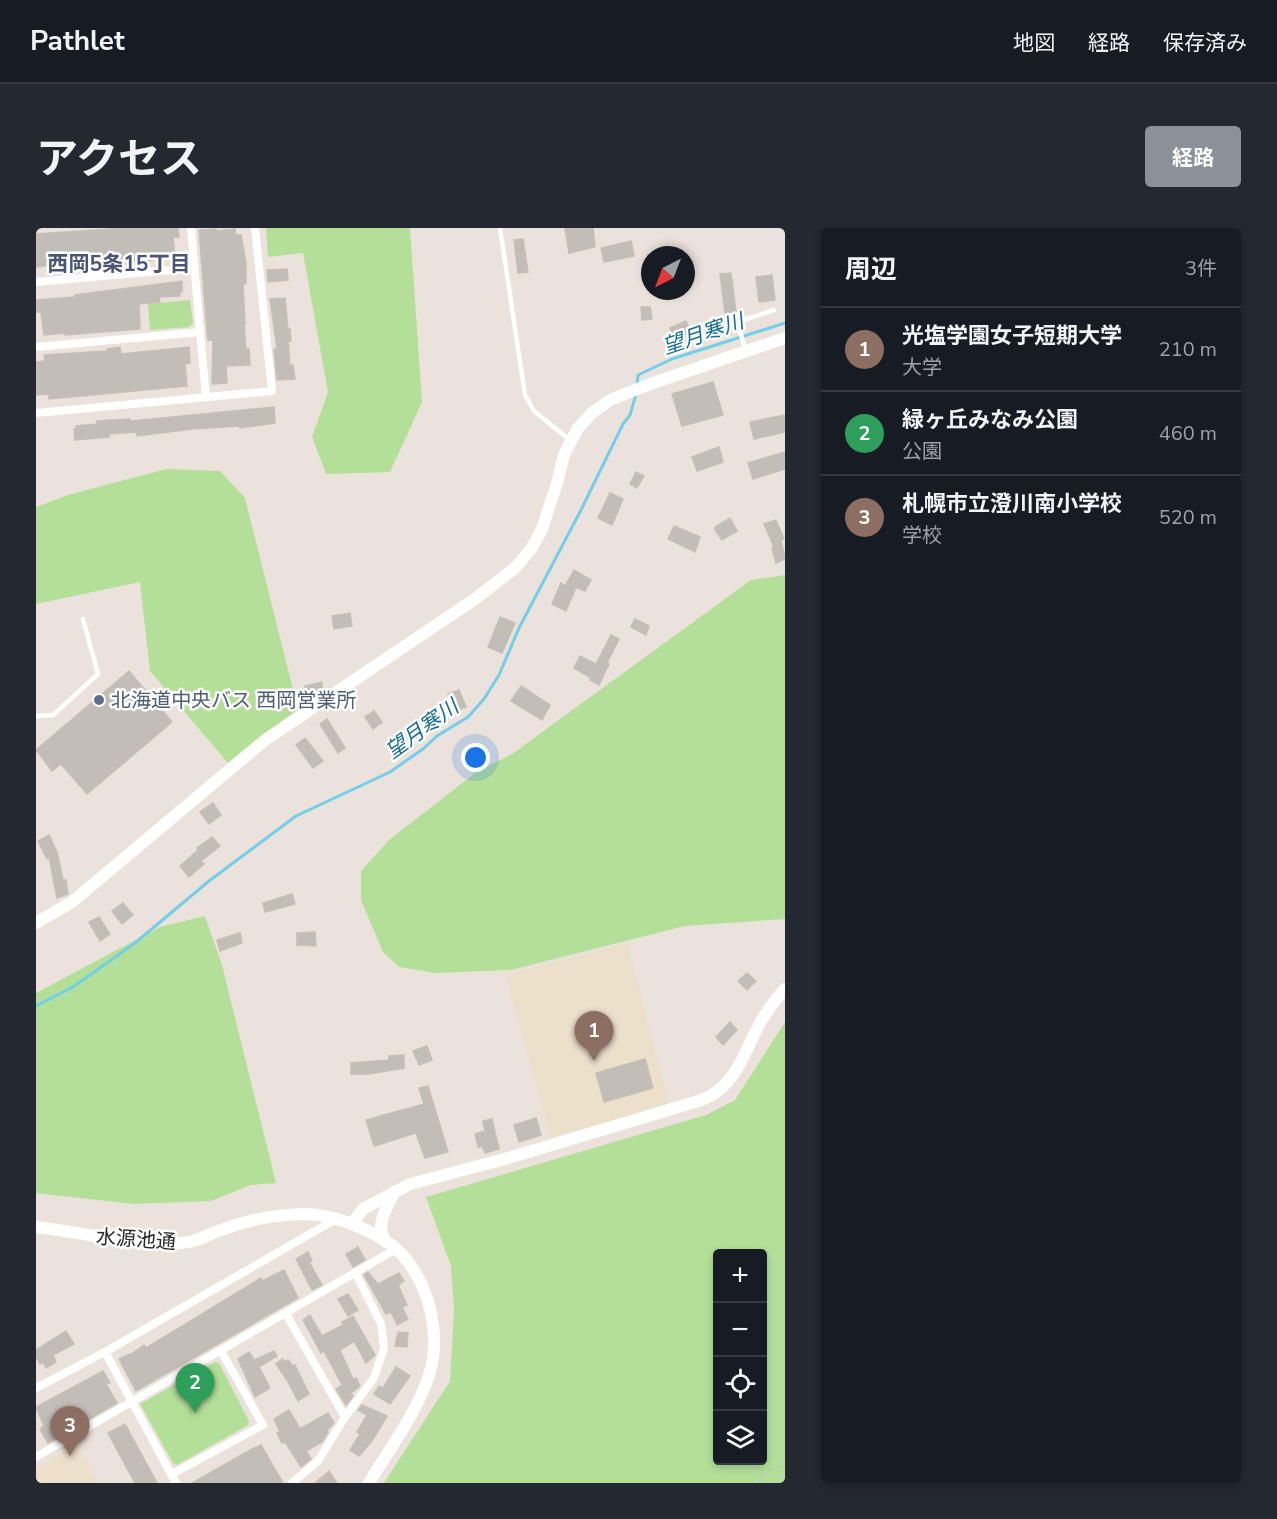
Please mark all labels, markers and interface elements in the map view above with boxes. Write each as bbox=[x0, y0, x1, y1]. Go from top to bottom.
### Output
text: Pathlet bbox=[30, 22, 125, 60]
text: 地図 bbox=[1013, 29, 1055, 57]
text: 経路 bbox=[1088, 29, 1130, 57]
text: 保存済み bbox=[1163, 29, 1247, 57]
button: 経路 bbox=[1145, 126, 1241, 187]
text: アクセス bbox=[36, 131, 202, 188]
north arrow bbox=[641, 246, 695, 300]
district label: 西岡5条15丁目 bbox=[48, 250, 190, 278]
text: 周辺 bbox=[845, 252, 897, 287]
text: 3件 bbox=[1185, 255, 1217, 282]
water label: 望月寒川 bbox=[659, 306, 749, 361]
text: 光塩学園女子短期大学 bbox=[902, 321, 1122, 351]
text: 1 bbox=[859, 336, 871, 363]
text: 210 m bbox=[1159, 336, 1217, 363]
text: 大学 bbox=[902, 354, 942, 381]
text: 緑ヶ丘みなみ公園 bbox=[902, 405, 1078, 435]
text: 2 bbox=[859, 420, 871, 447]
text: 460 m bbox=[1159, 420, 1217, 447]
text: 公園 bbox=[902, 438, 942, 465]
text: 札幌市立澄川南小学校 bbox=[902, 489, 1122, 519]
text: 3 bbox=[859, 504, 871, 531]
text: 520 m bbox=[1159, 504, 1217, 531]
text: 学校 bbox=[902, 522, 942, 549]
place label: 北海道中央バス 西岡営業所 bbox=[111, 687, 356, 714]
water label: 望月寒川 bbox=[380, 692, 466, 765]
marker: 北海道中央バス 西岡営業所 bbox=[92, 693, 106, 707]
your location bbox=[461, 743, 490, 772]
pin: 1 bbox=[574, 1012, 614, 1061]
street label: 水源池通 bbox=[95, 1223, 177, 1256]
map controls bbox=[713, 1249, 767, 1465]
button: + bbox=[713, 1249, 767, 1303]
button: − bbox=[713, 1303, 767, 1357]
button: locate bbox=[713, 1357, 767, 1411]
pin: 2 bbox=[176, 1364, 214, 1413]
pin: 3 bbox=[51, 1406, 90, 1456]
button: layers bbox=[713, 1411, 767, 1465]

